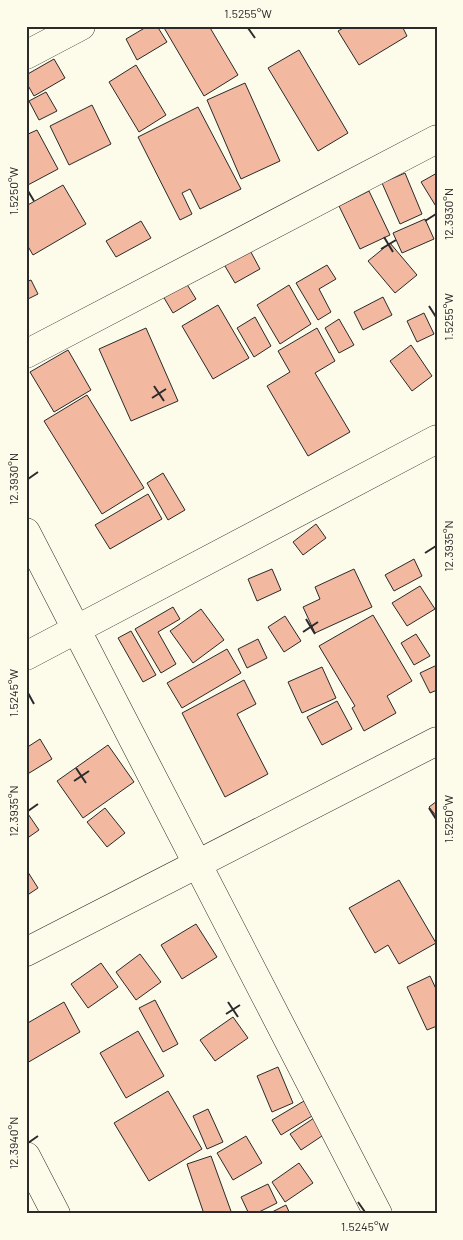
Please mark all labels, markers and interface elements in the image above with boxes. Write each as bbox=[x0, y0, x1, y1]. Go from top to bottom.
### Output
text: 1.5255°W bbox=[224, 6, 272, 20]
text: 1.5250°W bbox=[6, 166, 20, 215]
text: 12.3930°N bbox=[441, 188, 455, 240]
text: 1.5255°W bbox=[441, 293, 455, 341]
text: 12.3930°N bbox=[6, 453, 20, 505]
text: 12.3935°N bbox=[441, 520, 455, 572]
text: 1.5245°W bbox=[6, 669, 20, 717]
text: 12.3935°N bbox=[6, 785, 20, 837]
text: 1.5250°W bbox=[441, 794, 455, 843]
text: 12.3940°N bbox=[6, 1117, 20, 1169]
text: 1.5245°W bbox=[341, 1219, 389, 1233]

